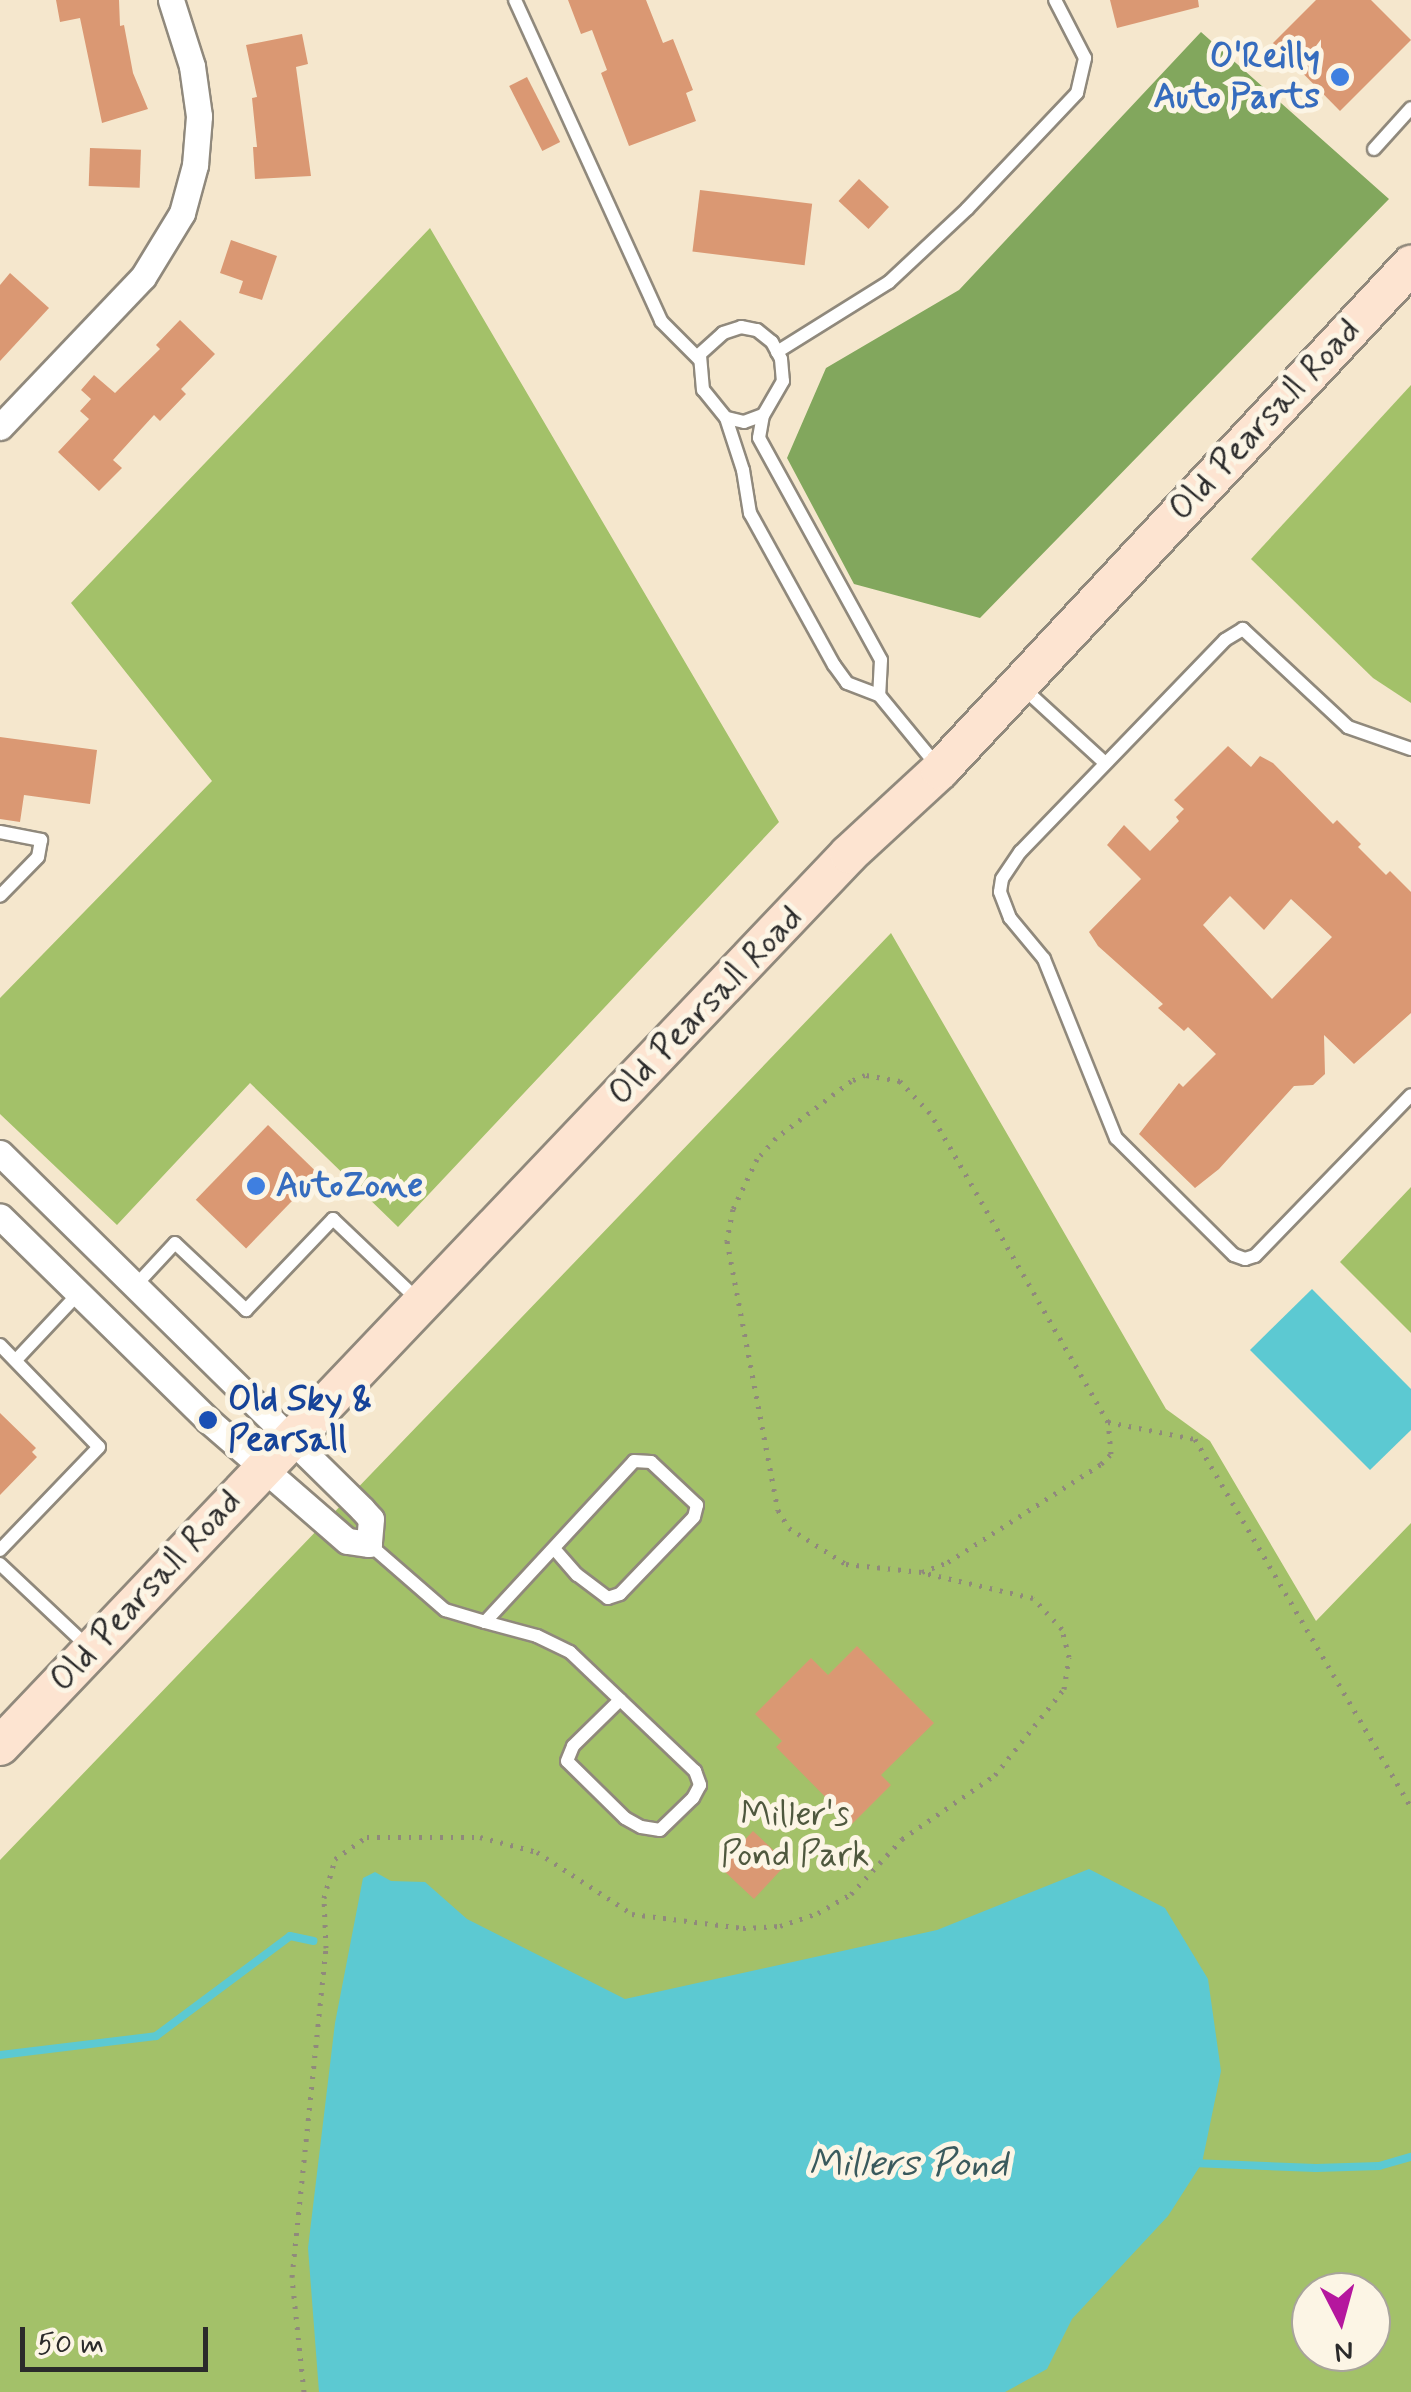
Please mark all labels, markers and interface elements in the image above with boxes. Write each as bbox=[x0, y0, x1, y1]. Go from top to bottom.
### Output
place label: O'Reilly Auto Parts bbox=[1160, 36, 1320, 118]
marker: O'Reilly Auto Parts bbox=[1329, 66, 1351, 88]
street label: Old Pearsall Road bbox=[1162, 311, 1368, 529]
street label: Old Pearsall Road bbox=[601, 899, 811, 1113]
place label: AutoZone bbox=[276, 1165, 423, 1207]
marker: AutoZone bbox=[245, 1175, 267, 1197]
place label: Old Sky & Pearsall bbox=[228, 1379, 372, 1461]
marker: Old Sky & Pearsall bbox=[197, 1409, 219, 1431]
street label: Old Pearsall Road bbox=[43, 1482, 249, 1700]
park label: Miller's Pond Park bbox=[721, 1794, 869, 1876]
water label: Millers Pond bbox=[810, 2142, 1006, 2188]
north arrow bbox=[1291, 2272, 1391, 2372]
scale bar bbox=[25, 2307, 212, 2369]
text: 50 m bbox=[37, 2325, 104, 2364]
text: N bbox=[1333, 2331, 1355, 2370]

